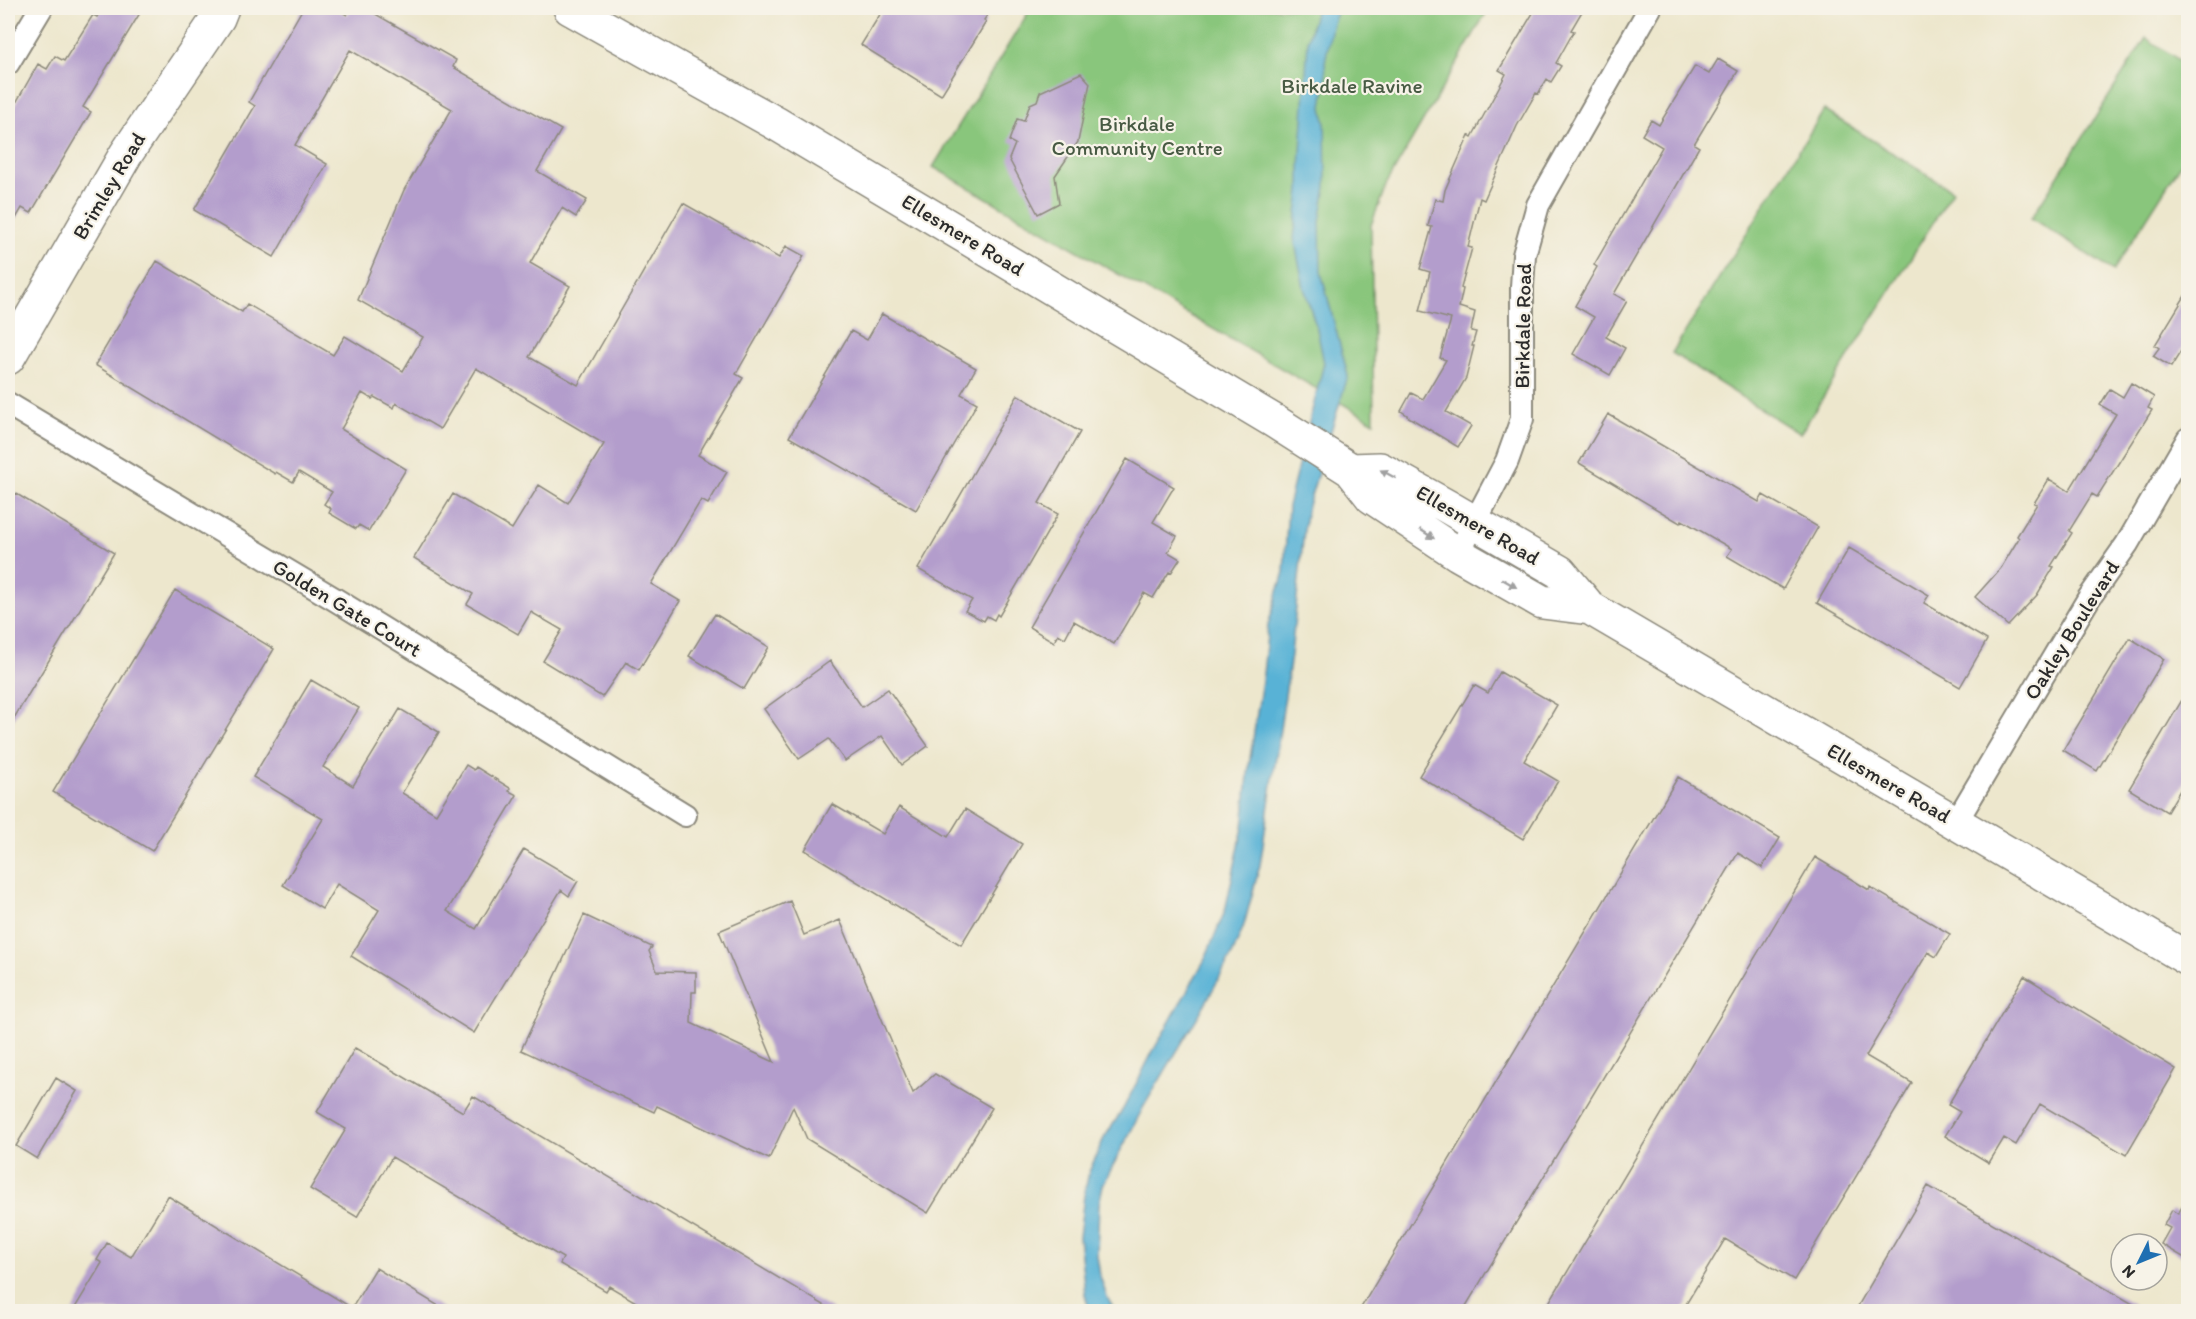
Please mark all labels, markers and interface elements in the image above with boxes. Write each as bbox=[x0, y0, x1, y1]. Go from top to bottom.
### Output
park label: Birkdale Ravine bbox=[1281, 73, 1423, 98]
park label: Birkdale Community Centre bbox=[1051, 111, 1223, 160]
street label: Brimley Road bbox=[67, 128, 150, 244]
street label: Ellesmere Road bbox=[897, 188, 1030, 281]
street label: Birkdale Road bbox=[1509, 263, 1536, 389]
one-way arrow bbox=[1379, 469, 1396, 479]
street label: Ellesmere Road bbox=[1412, 479, 1545, 570]
one-way arrow bbox=[1419, 529, 1435, 540]
street label: Golden Gate Court bbox=[269, 553, 426, 662]
street label: Oakley Boulevard bbox=[2019, 555, 2125, 704]
one-way arrow bbox=[1501, 578, 1518, 588]
street label: Ellesmere Road bbox=[1823, 737, 1956, 828]
north arrow bbox=[2109, 1232, 2169, 1292]
text: N bbox=[2118, 1261, 2139, 1282]

